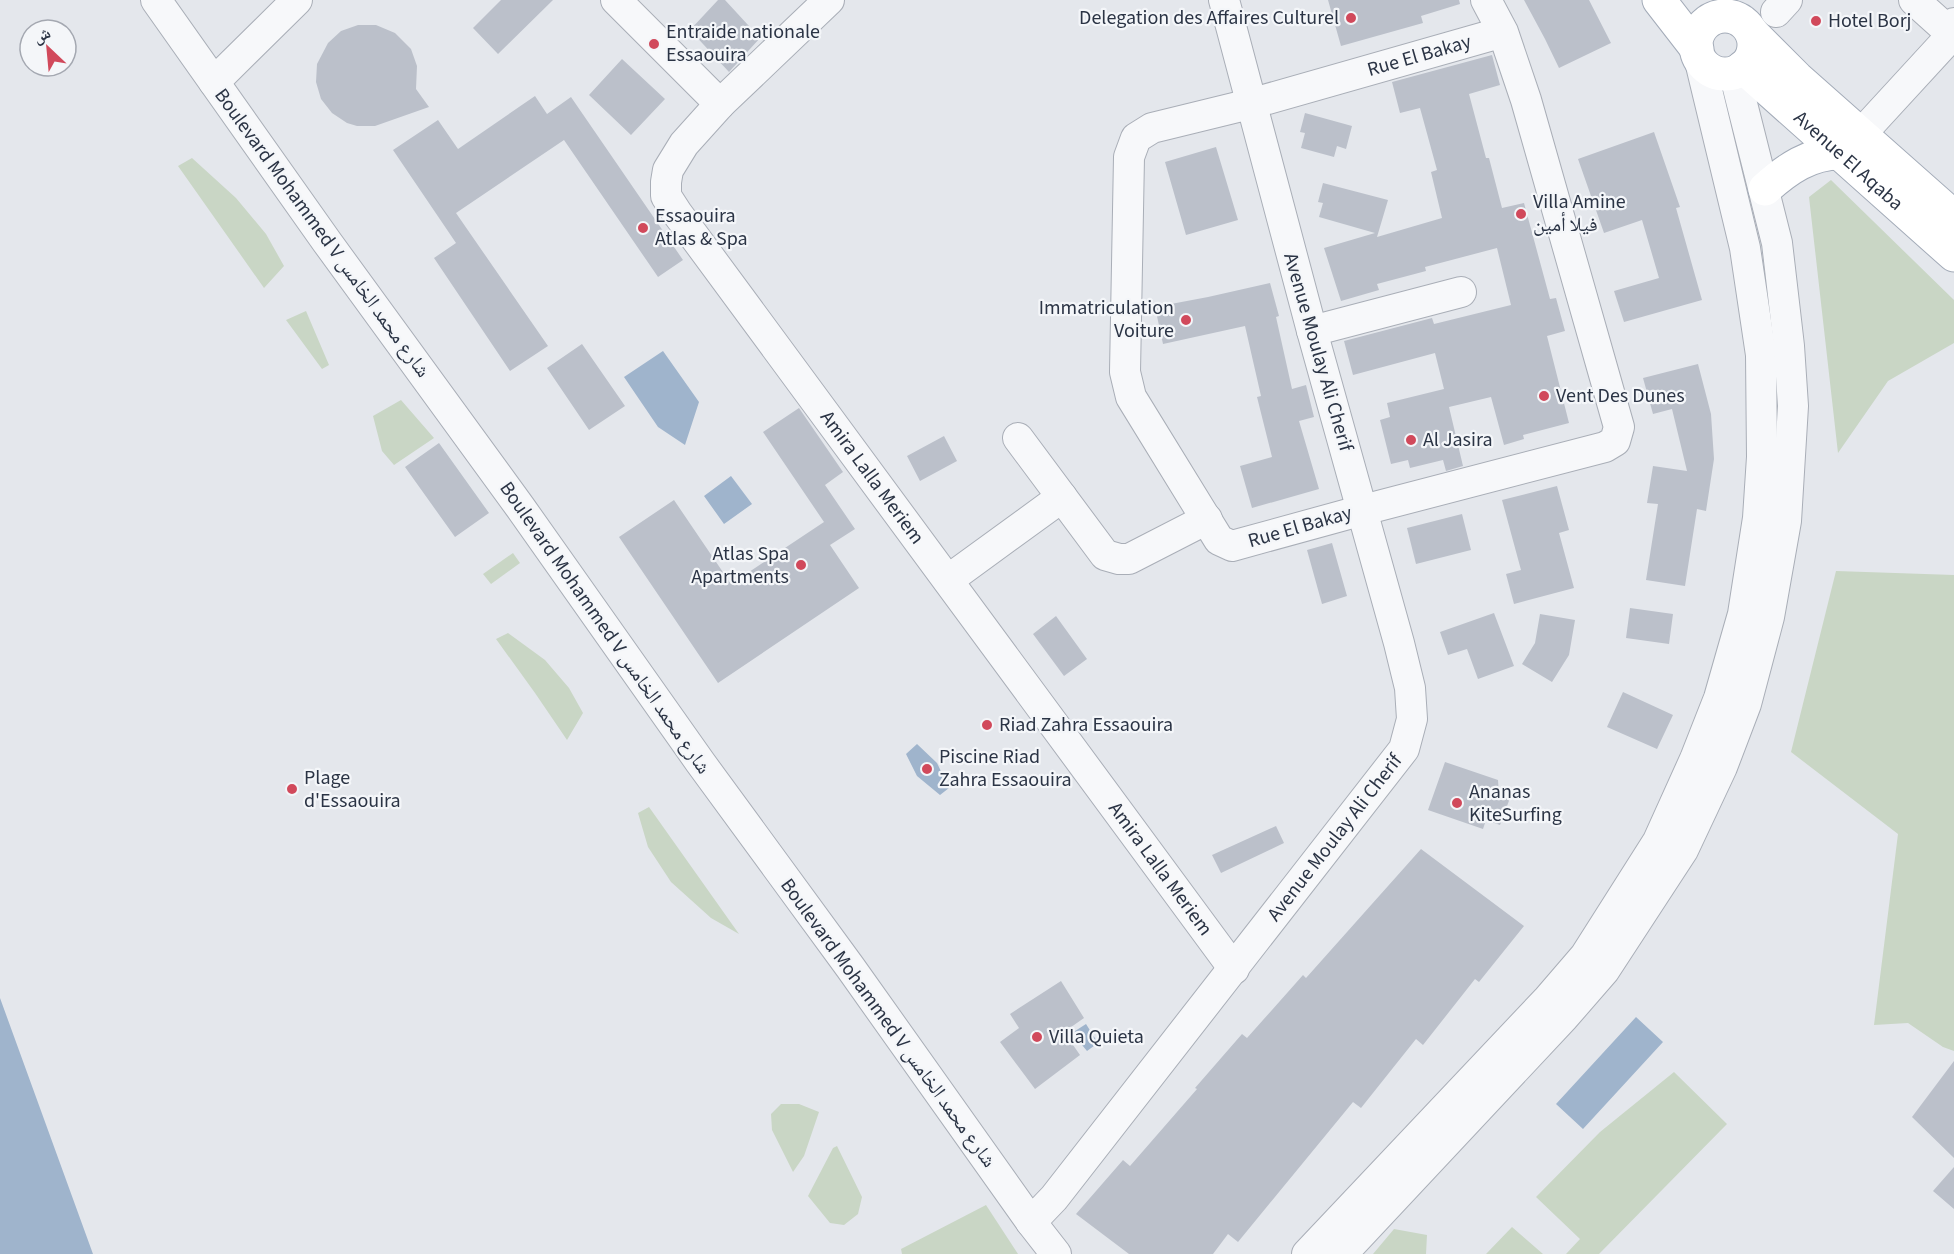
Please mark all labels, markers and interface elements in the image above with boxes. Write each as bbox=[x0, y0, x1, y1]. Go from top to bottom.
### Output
place label: Delegation des Affaires Culturel bbox=[1079, 4, 1339, 32]
place label: Hotel Borj bbox=[1828, 7, 1912, 35]
marker: Delegation des Affaires Culturel bbox=[1344, 11, 1358, 25]
marker: Hotel Borj bbox=[1809, 14, 1823, 28]
north arrow bbox=[18, 18, 78, 78]
place label: Entraide nationale Essaouira bbox=[666, 18, 820, 69]
text: ش bbox=[29, 22, 54, 49]
street label: Rue El Bakay bbox=[1364, 28, 1475, 84]
marker: Entraide nationale Essaouira bbox=[647, 37, 661, 51]
street label: Boulevard Mohammed V شارع محمد الخامس bbox=[207, 83, 437, 383]
street label: Avenue El Aqaba bbox=[1787, 104, 1909, 217]
place label: Villa Amine فيلا أمين bbox=[1533, 188, 1626, 239]
place label: Essaouira Atlas & Spa bbox=[655, 202, 748, 253]
marker: Villa Amine فيلا أمين bbox=[1514, 207, 1528, 221]
marker: Essaouira Atlas & Spa bbox=[636, 221, 650, 235]
street label: Avenue Moulay Ali Cherif bbox=[1276, 249, 1360, 456]
place label: Immatriculation Voiture bbox=[1039, 294, 1174, 345]
marker: Immatriculation Voiture bbox=[1179, 313, 1193, 327]
place label: Vent Des Dunes bbox=[1556, 382, 1685, 410]
marker: Vent Des Dunes bbox=[1537, 389, 1551, 403]
street label: Amira Lalla Meriem bbox=[813, 405, 931, 550]
place label: Al Jasira bbox=[1423, 426, 1492, 454]
marker: Al Jasira bbox=[1404, 433, 1418, 447]
street label: Boulevard Mohammed V شارع محمد الخامس bbox=[493, 476, 717, 780]
street label: Rue El Bakay bbox=[1245, 499, 1356, 555]
place label: Atlas Spa Apartments bbox=[691, 540, 789, 591]
marker: Atlas Spa Apartments bbox=[794, 558, 808, 572]
place label: Riad Zahra Essaouira bbox=[999, 711, 1173, 739]
marker: Riad Zahra Essaouira bbox=[980, 718, 994, 732]
place label: Piscine Riad Zahra Essaouira bbox=[939, 743, 1072, 794]
street label: Avenue Moulay Ali Cherif bbox=[1261, 747, 1410, 927]
marker: Piscine Riad Zahra Essaouira bbox=[920, 762, 934, 776]
place label: Plage d'Essaouira bbox=[304, 764, 401, 815]
place label: Ananas KiteSurfing bbox=[1469, 778, 1562, 829]
marker: Plage d'Essaouira bbox=[285, 782, 299, 796]
street label: Amira Lalla Meriem bbox=[1101, 796, 1219, 942]
marker: Ananas KiteSurfing bbox=[1450, 796, 1464, 810]
street label: Boulevard Mohammed V شارع محمد الخامس bbox=[773, 873, 1003, 1173]
place label: Villa Quieta bbox=[1049, 1023, 1144, 1051]
marker: Villa Quieta bbox=[1030, 1030, 1044, 1044]

